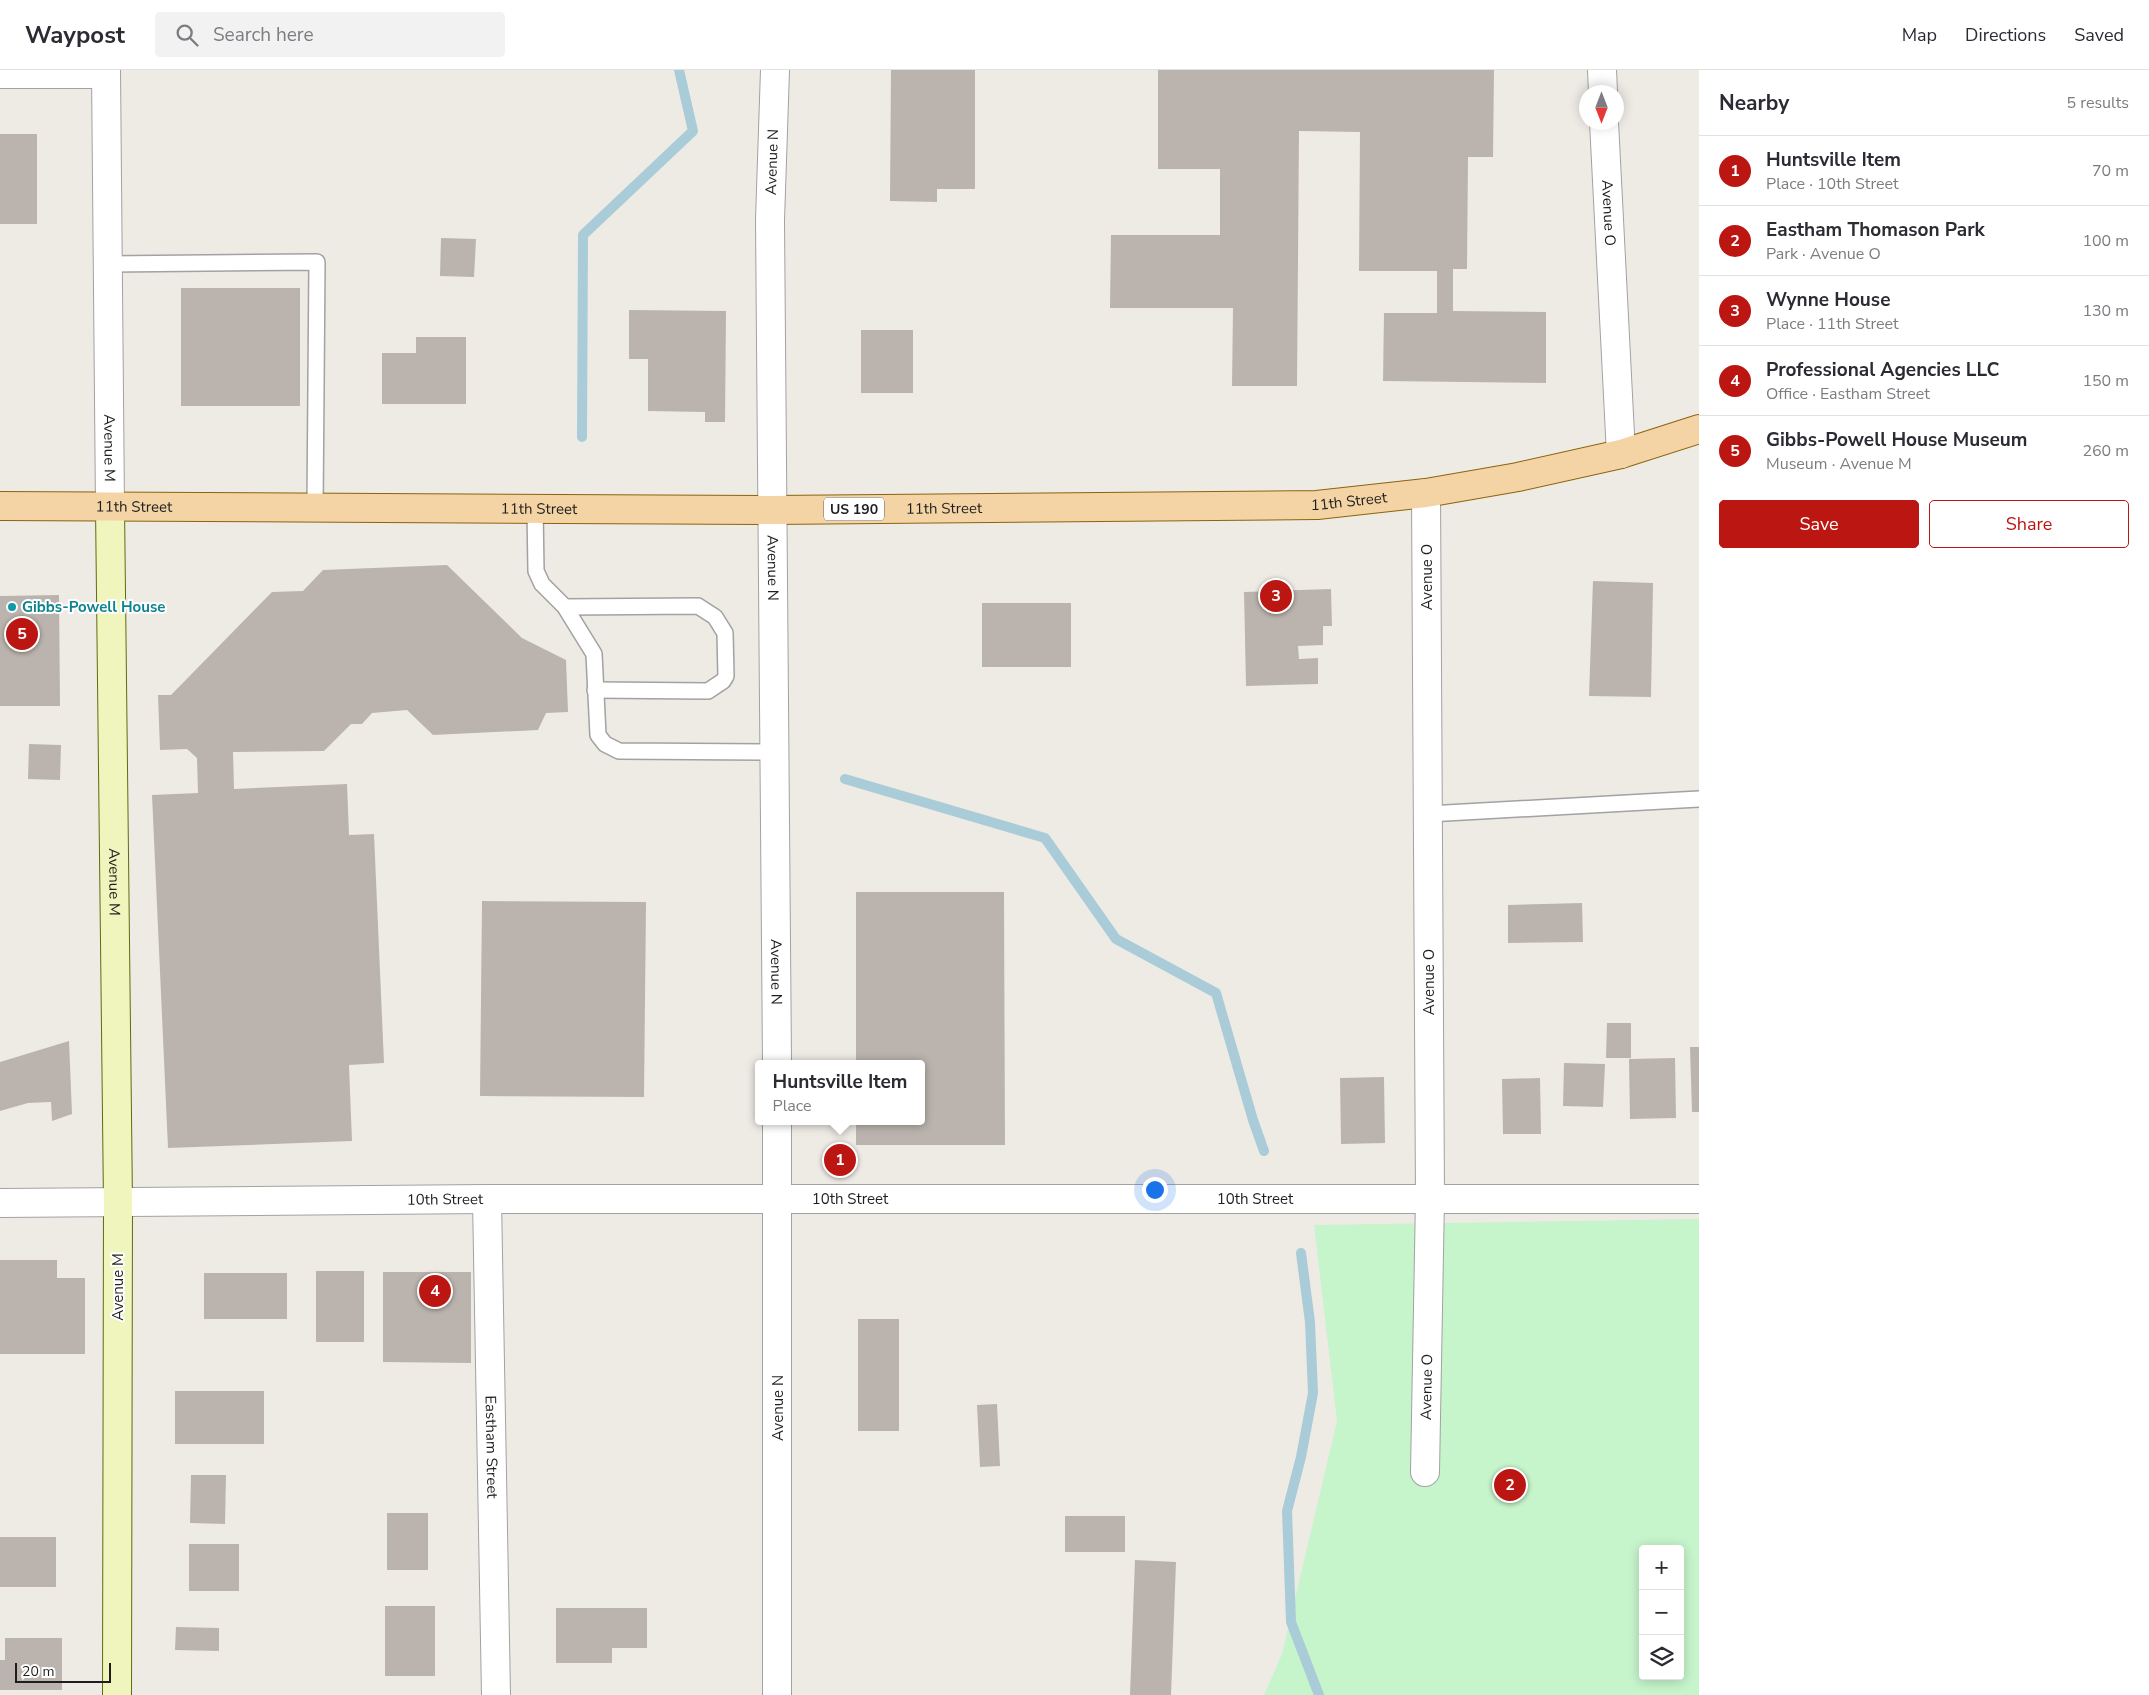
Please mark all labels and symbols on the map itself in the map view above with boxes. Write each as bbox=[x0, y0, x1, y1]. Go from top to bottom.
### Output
north arrow bbox=[1579, 85, 1624, 130]
street label: Avenue N bbox=[761, 129, 783, 195]
street label: Avenue O bbox=[1597, 179, 1620, 247]
street label: Avenue M bbox=[99, 414, 120, 482]
street label: 11th Street bbox=[1311, 487, 1389, 515]
street label: 11th Street bbox=[96, 496, 173, 517]
road number: US 190 bbox=[824, 498, 884, 520]
street label: 11th Street bbox=[906, 498, 983, 519]
street label: 11th Street bbox=[501, 499, 578, 519]
street label: Avenue N bbox=[763, 535, 783, 601]
street label: Avenue O bbox=[1417, 544, 1437, 610]
pin: 3 bbox=[1260, 577, 1292, 615]
place label: Gibbs-Powell House bbox=[22, 597, 165, 617]
marker: Gibbs-Powell House bbox=[6, 601, 18, 613]
pin: 5 bbox=[6, 615, 38, 653]
street label: Avenue M bbox=[104, 848, 125, 916]
street label: Avenue N bbox=[766, 939, 787, 1005]
street label: Avenue O bbox=[1419, 949, 1439, 1015]
pin: 1 bbox=[824, 1141, 856, 1179]
your location bbox=[1142, 1177, 1168, 1203]
street label: 10th Street bbox=[407, 1189, 484, 1210]
street label: 10th Street bbox=[812, 1189, 889, 1209]
street label: 10th Street bbox=[1217, 1189, 1294, 1209]
street label: Avenue M bbox=[108, 1253, 128, 1321]
pin: 4 bbox=[419, 1272, 451, 1310]
street label: Avenue O bbox=[1416, 1354, 1437, 1420]
street label: Avenue N bbox=[768, 1375, 788, 1441]
street label: Eastham Street bbox=[481, 1395, 502, 1499]
pin: 2 bbox=[1494, 1466, 1526, 1504]
scale bar bbox=[15, 1660, 111, 1683]

